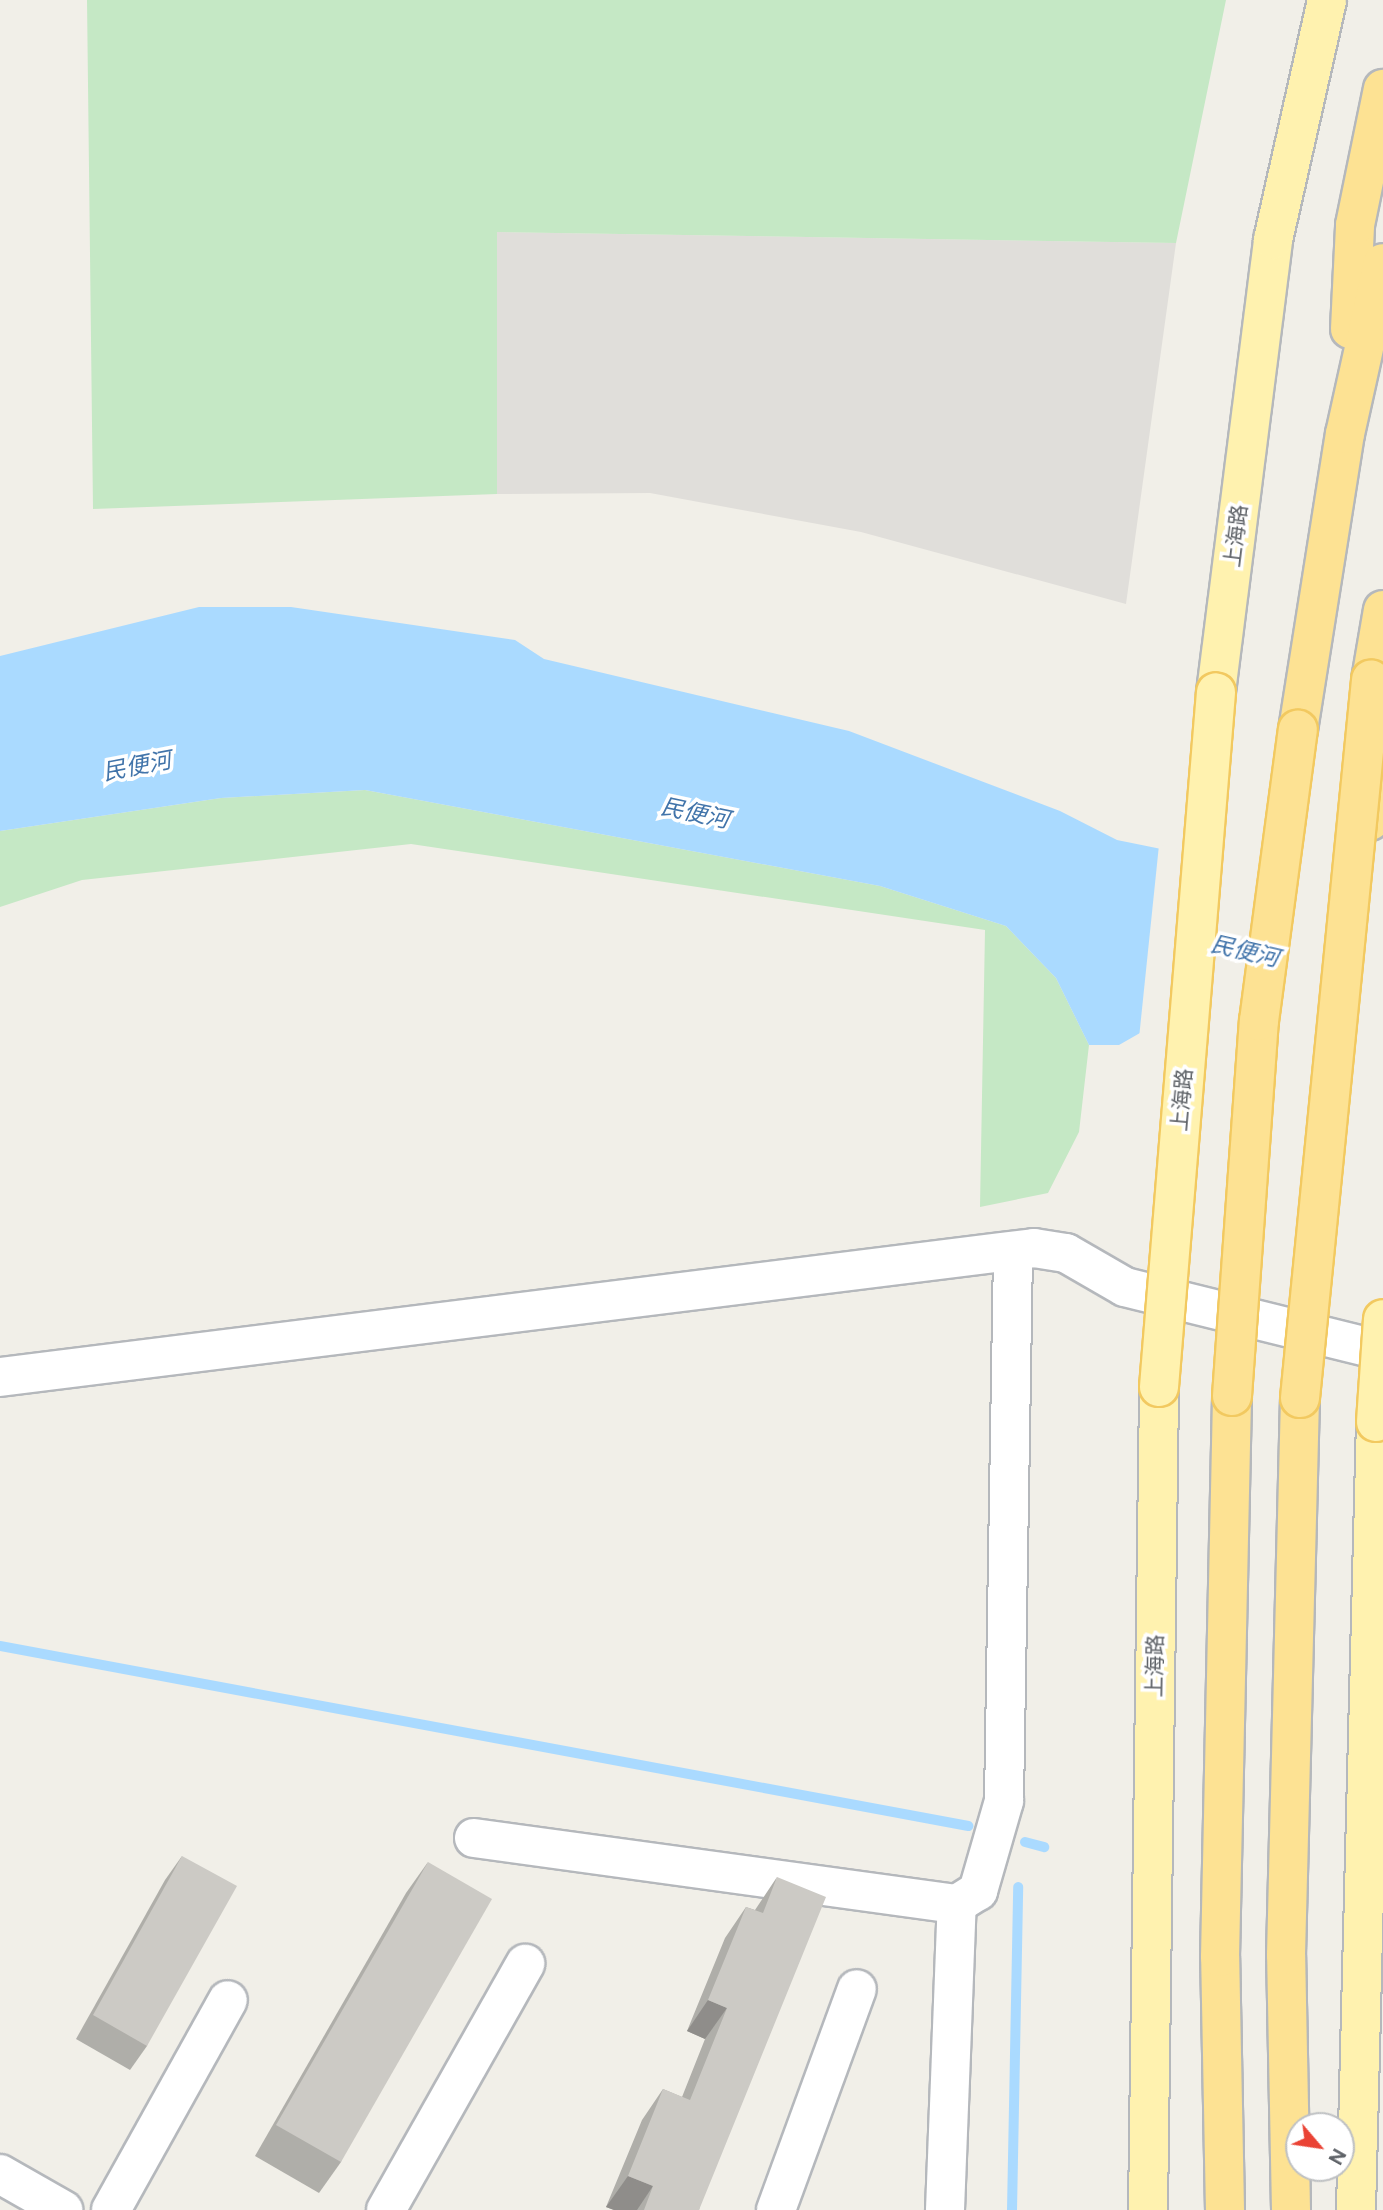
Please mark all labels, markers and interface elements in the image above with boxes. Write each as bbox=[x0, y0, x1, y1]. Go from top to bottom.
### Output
street label: 上海路 bbox=[1220, 503, 1252, 569]
water label: 民便河 bbox=[101, 746, 173, 786]
water label: 民便河 bbox=[658, 792, 732, 834]
water label: 民便河 bbox=[1208, 930, 1282, 972]
street label: 上海路 bbox=[1167, 1068, 1197, 1132]
street label: 上海路 bbox=[1142, 1634, 1168, 1698]
north arrow bbox=[1285, 2112, 1355, 2182]
text: N bbox=[1323, 2144, 1351, 2168]

